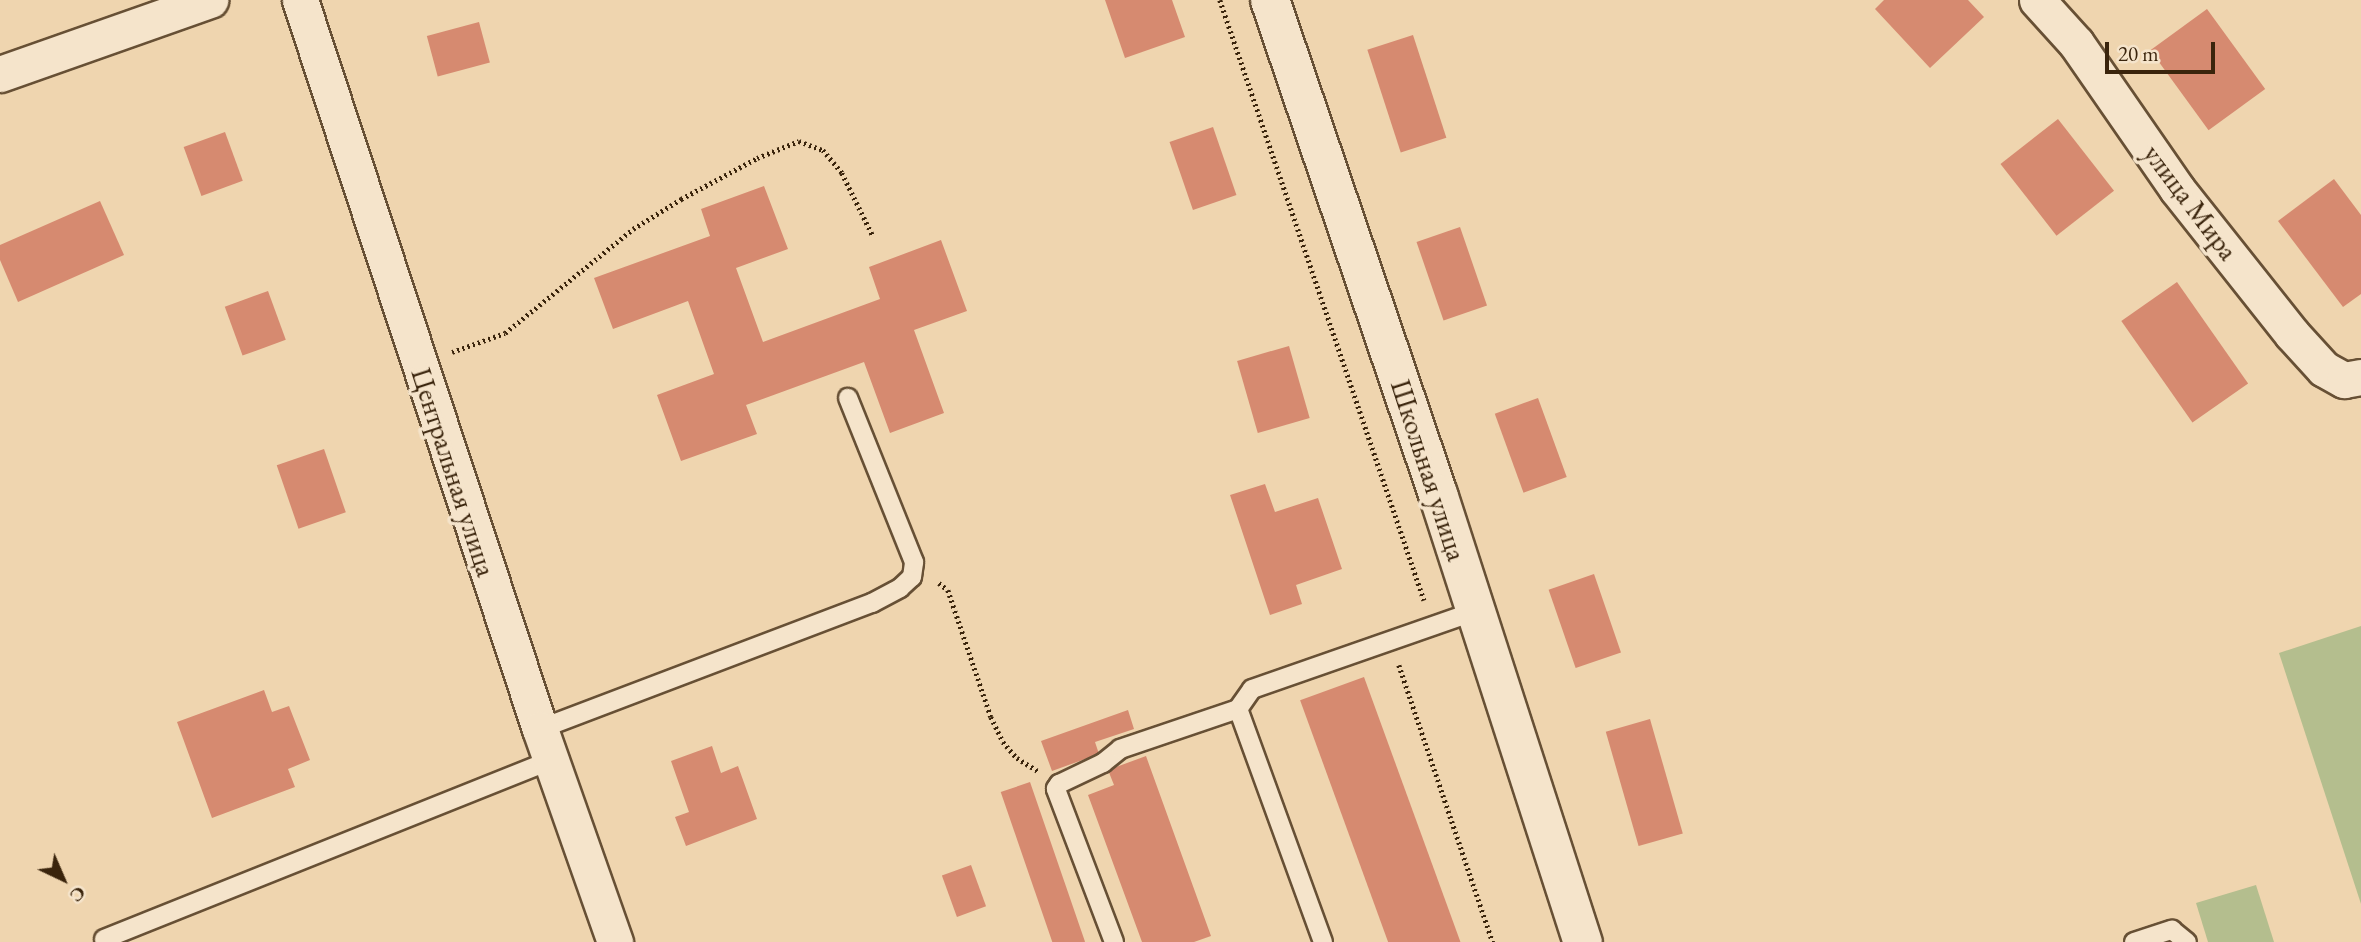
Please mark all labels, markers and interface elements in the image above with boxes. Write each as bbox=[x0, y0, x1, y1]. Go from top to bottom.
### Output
scale bar bbox=[2109, 28, 2219, 72]
text: 20 m bbox=[2118, 40, 2159, 67]
street label: улица Мира bbox=[2137, 138, 2245, 266]
street label: Центральная улица bbox=[404, 363, 504, 581]
street label: Школьная улица bbox=[1384, 375, 1474, 565]
north arrow bbox=[28, 844, 98, 914]
text: С bbox=[64, 881, 91, 908]

